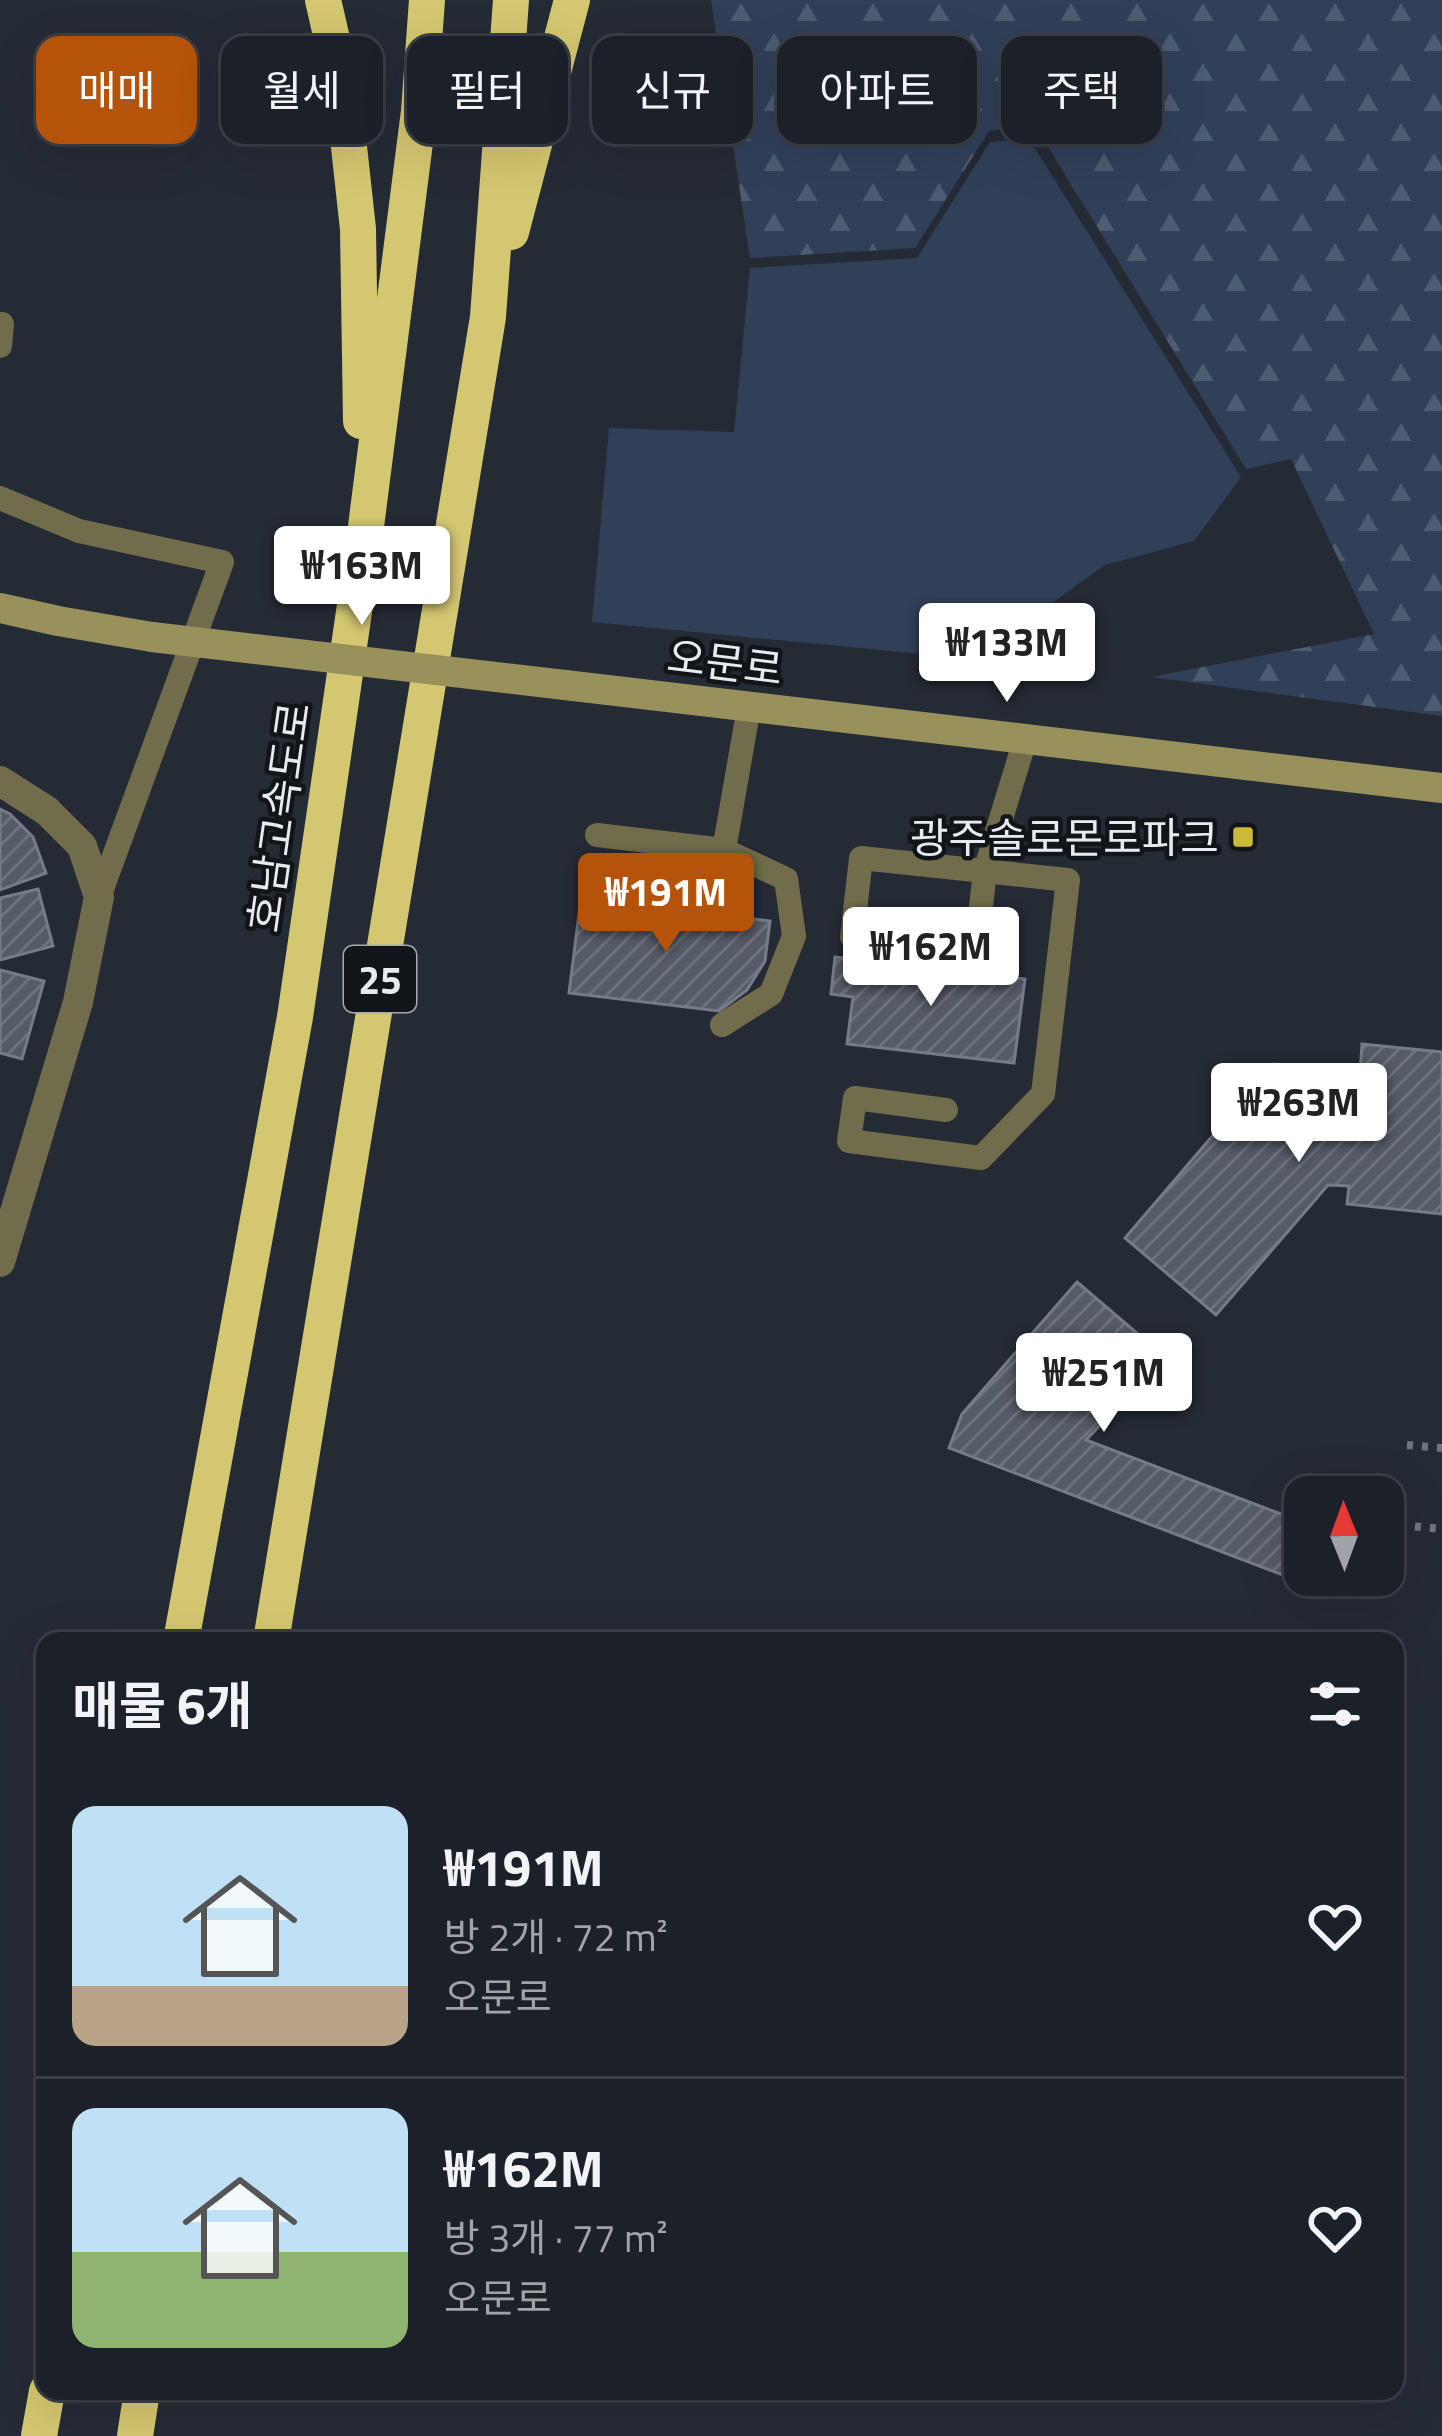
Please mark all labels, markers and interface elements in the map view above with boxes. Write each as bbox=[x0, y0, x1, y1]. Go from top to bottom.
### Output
chip: 매매 bbox=[36, 36, 197, 144]
chip: 월세 bbox=[221, 36, 383, 144]
chip: 필터 bbox=[407, 36, 568, 144]
chip: 신규 bbox=[592, 36, 753, 144]
chip: 아파트 bbox=[777, 36, 977, 144]
chip: 주택 bbox=[1001, 36, 1162, 144]
pin: ₩163M bbox=[278, 526, 446, 628]
text: ₩163M bbox=[301, 535, 423, 594]
pin: ₩133M bbox=[923, 603, 1091, 705]
text: ₩133M bbox=[946, 612, 1068, 671]
street label: 오문로 bbox=[664, 623, 786, 701]
street label: 호남고속도로 bbox=[230, 698, 326, 936]
place label: 광주솔로몬로파크 bbox=[910, 805, 1219, 869]
marker: 광주솔로몬로파크 bbox=[1230, 824, 1256, 850]
pin: ₩191M bbox=[582, 853, 750, 955]
text: ₩191M bbox=[605, 862, 727, 921]
pin: ₩162M bbox=[847, 907, 1015, 1009]
text: ₩162M bbox=[870, 916, 992, 975]
road number: 25 bbox=[344, 946, 416, 1012]
pin: ₩263M bbox=[1215, 1063, 1383, 1165]
text: ₩263M bbox=[1238, 1072, 1360, 1131]
pin: ₩251M bbox=[1020, 1333, 1188, 1435]
text: ₩251M bbox=[1043, 1342, 1165, 1401]
north arrow bbox=[1284, 1476, 1404, 1596]
map controls bbox=[1284, 1476, 1404, 1596]
text: 매물 6개 bbox=[72, 1666, 253, 1744]
icon: filters bbox=[1302, 1671, 1368, 1737]
text: ₩191M bbox=[444, 1828, 604, 1906]
icon: home bbox=[168, 1854, 312, 1998]
icon: heart bbox=[1302, 1893, 1368, 1959]
text: 방 2개 · 72 m² bbox=[444, 1907, 668, 1966]
text: 오문로 bbox=[444, 1967, 552, 2026]
text: ₩162M bbox=[444, 2129, 604, 2207]
icon: home bbox=[168, 2156, 312, 2300]
icon: heart bbox=[1302, 2195, 1368, 2261]
text: 방 3개 · 77 m² bbox=[444, 2208, 668, 2267]
text: 오문로 bbox=[444, 2268, 552, 2327]

